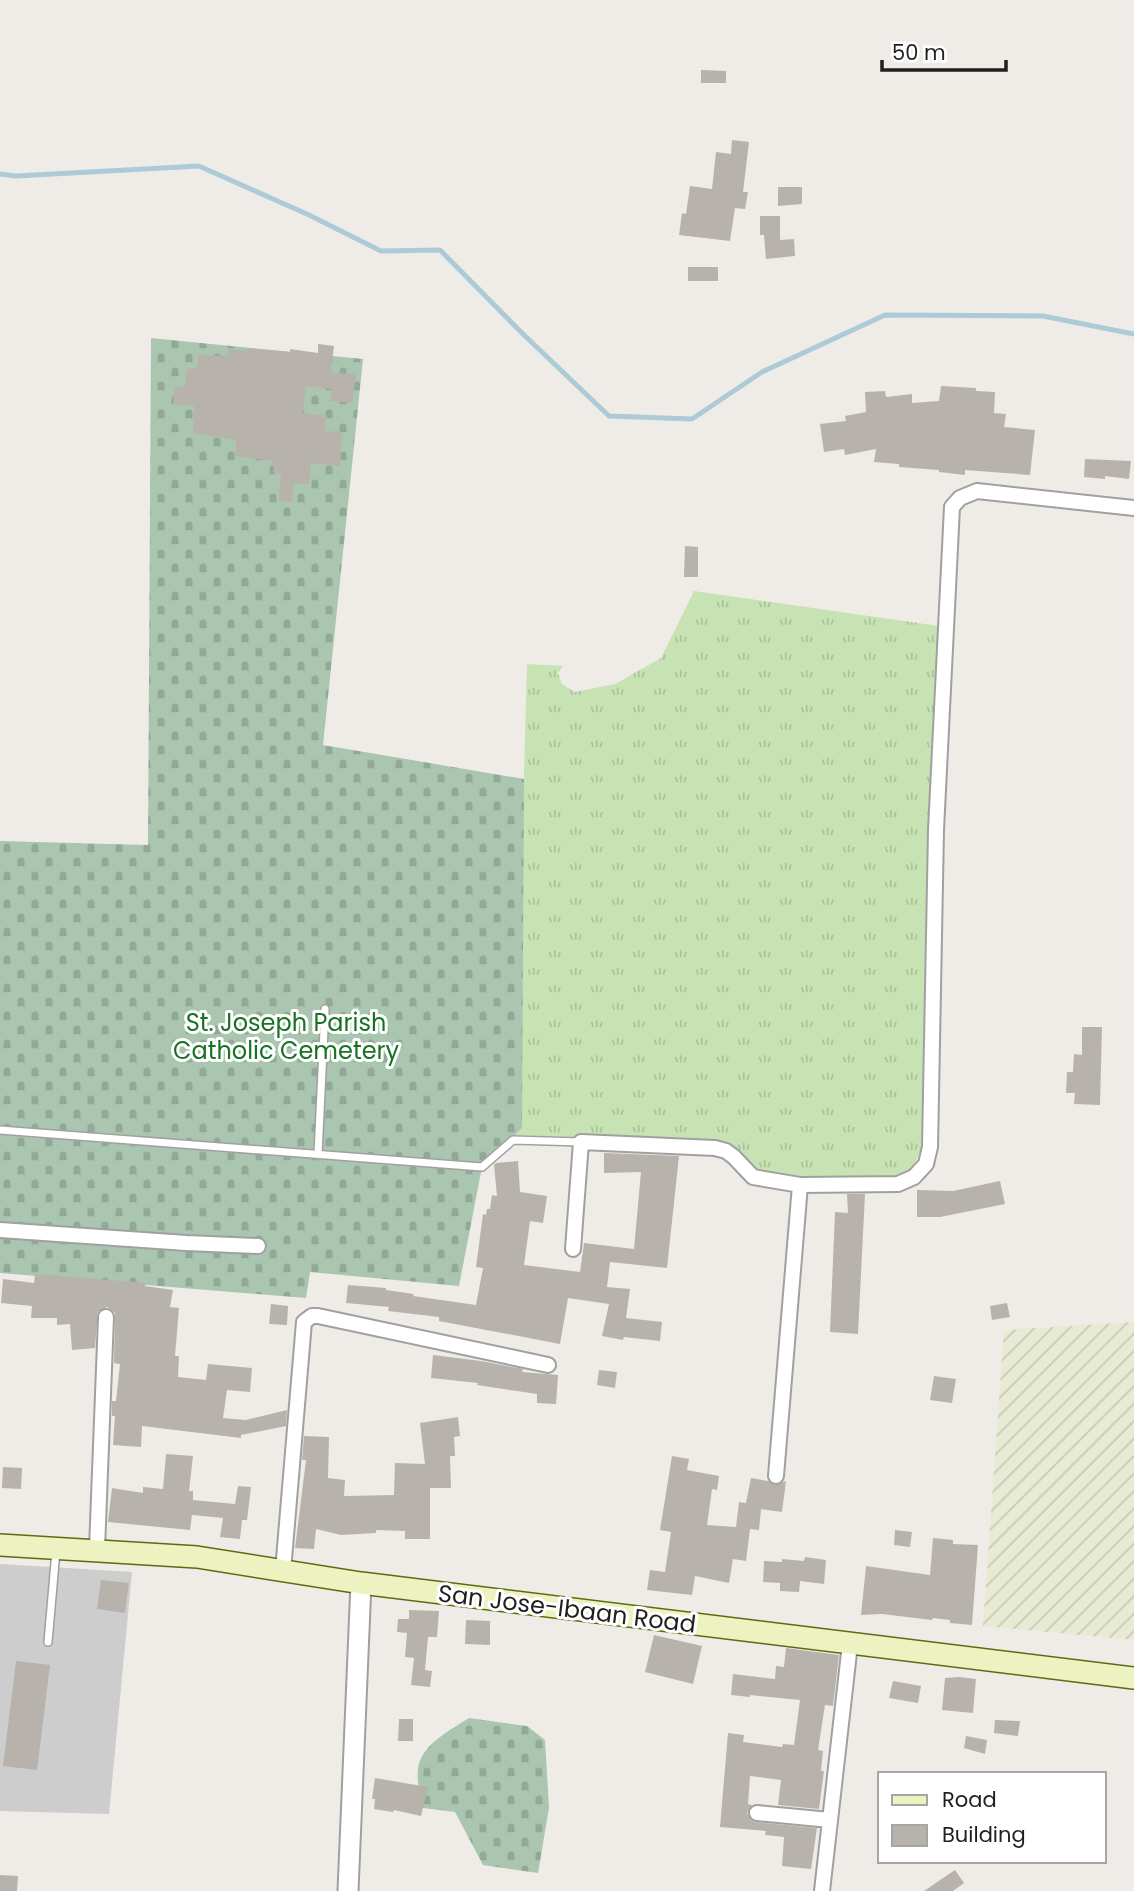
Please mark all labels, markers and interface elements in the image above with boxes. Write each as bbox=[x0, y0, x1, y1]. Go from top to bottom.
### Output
scale bar bbox=[882, 28, 1006, 72]
text: 50 m bbox=[892, 38, 946, 67]
park label: St. Joseph Parish Catholic Cemetery bbox=[173, 1006, 400, 1067]
street label: San Jose-Ibaan Road bbox=[436, 1576, 698, 1641]
legend bbox=[878, 1772, 1106, 1863]
text: Road bbox=[942, 1785, 997, 1814]
text: Building bbox=[942, 1820, 1026, 1849]

